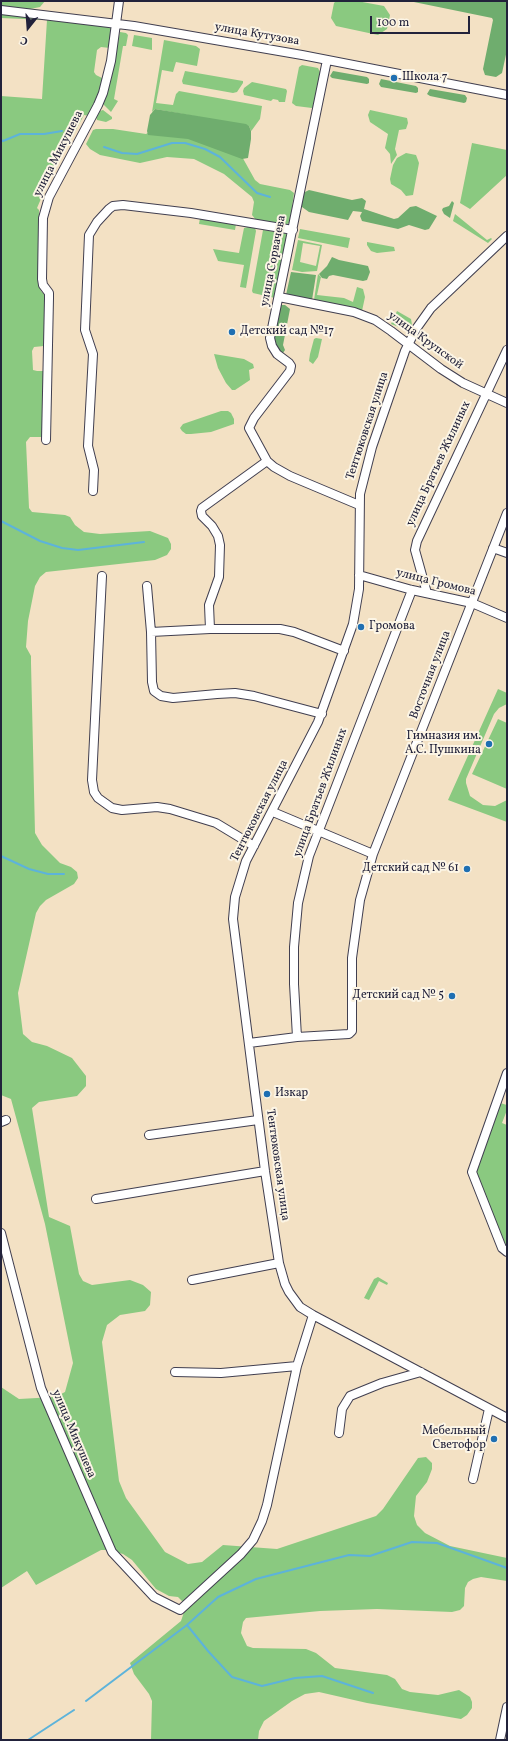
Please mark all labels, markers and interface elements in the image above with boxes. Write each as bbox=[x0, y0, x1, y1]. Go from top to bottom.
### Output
north arrow bbox=[8, 8, 48, 48]
scale bar bbox=[372, 8, 472, 34]
text: 100 m bbox=[377, 15, 409, 31]
street label: улица Кутузова bbox=[214, 20, 300, 50]
text: С bbox=[19, 32, 30, 48]
place label: Школа 7 bbox=[402, 71, 447, 85]
marker: Школа 7 bbox=[389, 73, 399, 83]
street label: улица Микушева bbox=[31, 108, 87, 200]
street label: улица Сорвачева bbox=[258, 214, 290, 308]
street label: улица Крупской bbox=[385, 309, 465, 373]
place label: Детский сад №17 bbox=[240, 325, 334, 339]
marker: Детский сад №17 bbox=[227, 327, 237, 337]
street label: Тентюковская улица bbox=[344, 370, 392, 482]
street label: улица Братьев Жилиных bbox=[404, 399, 474, 529]
street label: улица Громова bbox=[395, 566, 477, 600]
place label: Громова bbox=[369, 620, 415, 634]
marker: Громова bbox=[356, 622, 366, 632]
street label: Восточная улица bbox=[408, 629, 454, 721]
street label: улица Братьев Жилиных bbox=[291, 726, 351, 860]
place label: Гимназия им. А.С. Пушкина bbox=[405, 730, 481, 758]
marker: Гимназия им. А.С. Пушкина bbox=[484, 739, 494, 749]
street label: Тентюковская улица bbox=[228, 758, 292, 864]
place label: Детский сад № 61 bbox=[362, 862, 459, 876]
marker: Детский сад № 61 bbox=[462, 864, 472, 874]
place label: Детский сад № 5 bbox=[352, 989, 444, 1003]
marker: Детский сад № 5 bbox=[447, 991, 457, 1001]
place label: Изкар bbox=[275, 1087, 308, 1101]
marker: Изкар bbox=[262, 1089, 272, 1099]
street label: Тентюковская улица bbox=[262, 1108, 292, 1222]
street label: улица Микушева bbox=[48, 1388, 98, 1480]
place label: Мебельный Светофор bbox=[422, 1425, 486, 1453]
marker: Мебельный Светофор bbox=[489, 1434, 499, 1444]

